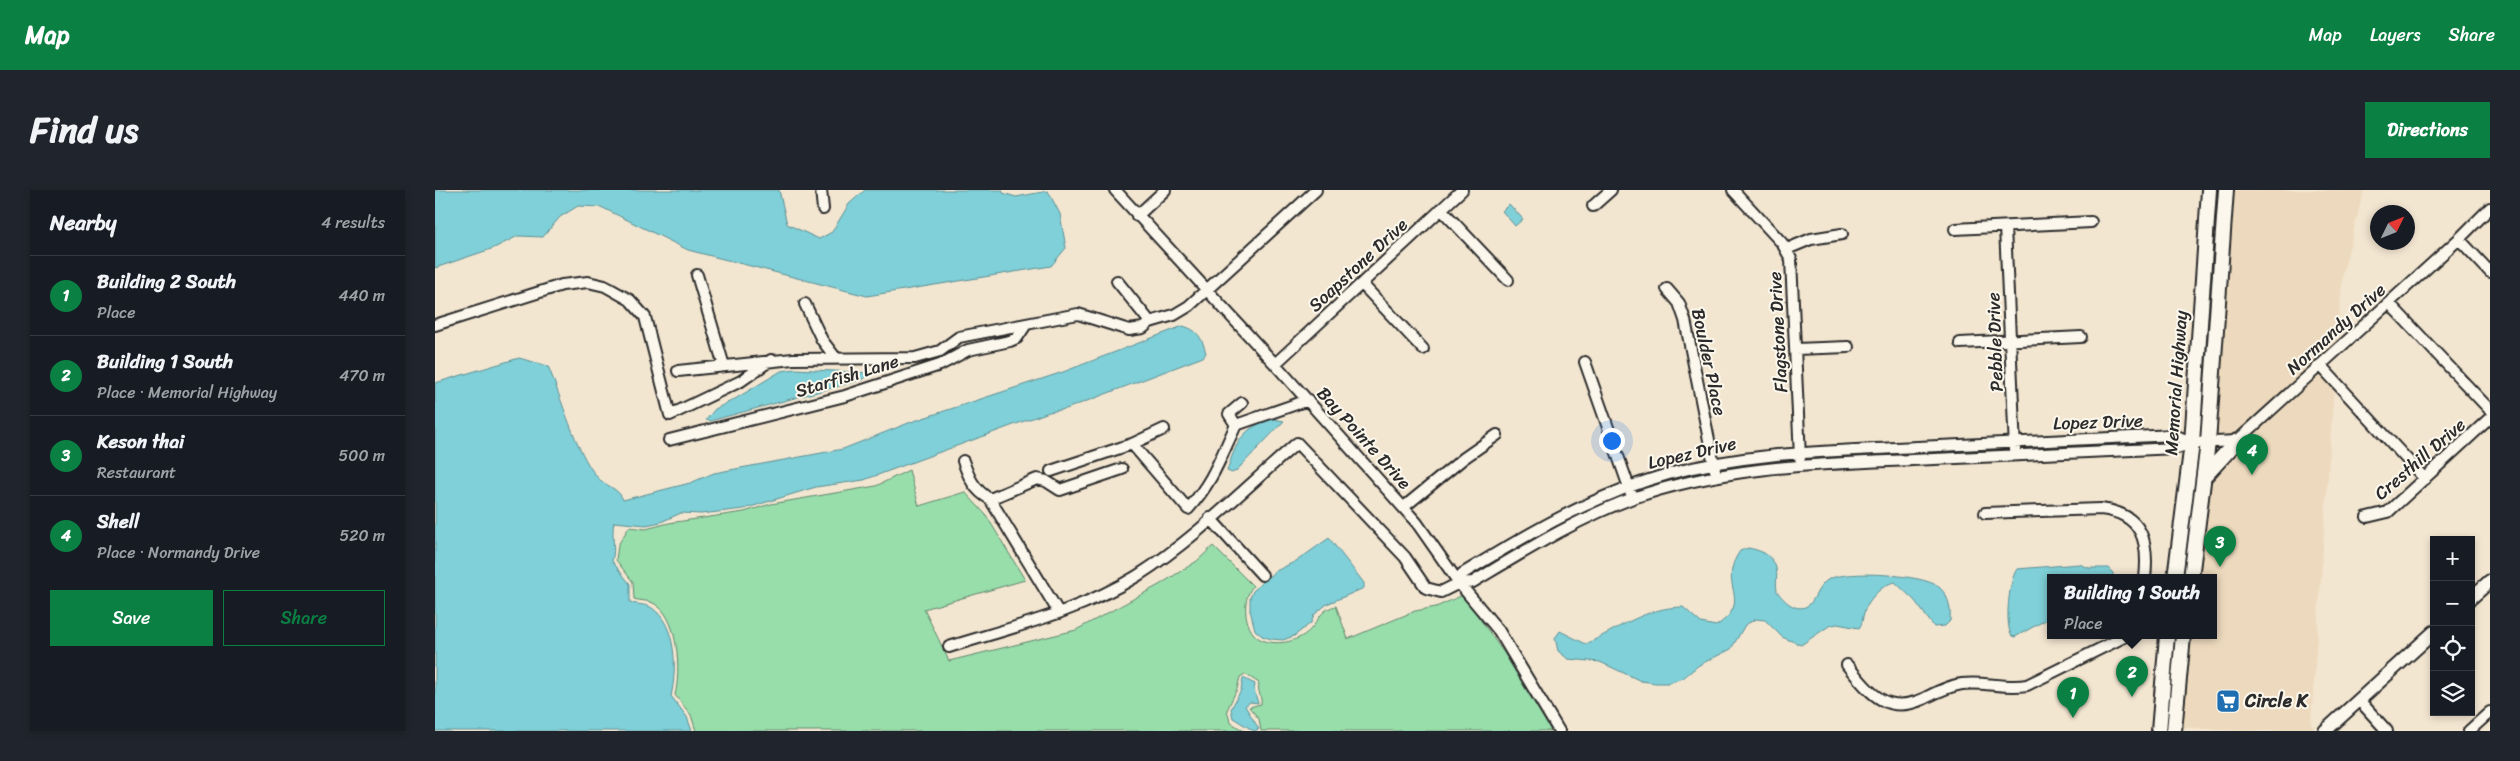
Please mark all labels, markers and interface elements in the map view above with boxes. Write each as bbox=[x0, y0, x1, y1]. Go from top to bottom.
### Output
text: Map bbox=[25, 14, 69, 56]
text: Map bbox=[2309, 19, 2342, 51]
text: Layers bbox=[2370, 19, 2421, 51]
text: Share bbox=[2449, 19, 2495, 51]
text: Find us bbox=[30, 99, 138, 161]
button: Directions bbox=[2365, 102, 2490, 158]
text: Nearby bbox=[50, 204, 116, 242]
north arrow bbox=[2370, 205, 2415, 250]
text: 4 results bbox=[321, 208, 385, 237]
street label: Soapstone Drive bbox=[1301, 210, 1416, 320]
text: Building 2 South bbox=[97, 265, 236, 298]
street label: Flagstone Drive bbox=[1759, 271, 1797, 393]
street label: Normandy Drive bbox=[2279, 275, 2393, 383]
text: 1 bbox=[63, 281, 69, 310]
text: 440 m bbox=[338, 281, 385, 310]
street label: Pebble Drive bbox=[1977, 292, 2013, 392]
text: Place bbox=[97, 298, 136, 327]
street label: Boulder Place bbox=[1682, 305, 1736, 419]
street label: Memorial Highway bbox=[2155, 309, 2197, 457]
text: Building 1 South bbox=[97, 345, 233, 378]
street label: Starfish Lane bbox=[791, 345, 903, 407]
text: 2 bbox=[61, 361, 71, 390]
text: 470 m bbox=[339, 361, 385, 390]
text: Place · Memorial Highway bbox=[97, 378, 277, 407]
street label: Bay Pointe Drive bbox=[1309, 379, 1420, 497]
street label: Lopez Drive bbox=[2052, 404, 2144, 440]
street label: Cresthill Drive bbox=[2367, 410, 2473, 508]
text: Keson thai bbox=[97, 425, 184, 458]
street label: Lopez Drive bbox=[1644, 427, 1740, 479]
your location bbox=[1599, 428, 1625, 454]
pin: 4 bbox=[2236, 434, 2268, 475]
text: 3 bbox=[62, 441, 70, 470]
text: 500 m bbox=[339, 441, 385, 470]
text: Restaurant bbox=[97, 458, 176, 487]
text: Shell bbox=[97, 505, 139, 538]
text: 4 bbox=[61, 521, 71, 550]
text: 520 m bbox=[339, 521, 385, 550]
pin: 3 bbox=[2204, 526, 2236, 567]
map controls bbox=[2430, 536, 2475, 716]
button: + bbox=[2430, 536, 2475, 581]
text: Place · Normandy Drive bbox=[97, 538, 260, 567]
popup bbox=[2047, 574, 2217, 639]
text: Building 1 South bbox=[2064, 576, 2200, 609]
button: − bbox=[2430, 581, 2475, 626]
button: Save bbox=[50, 590, 213, 646]
button: Share bbox=[223, 590, 385, 646]
text: Place bbox=[2064, 609, 2102, 638]
button: locate bbox=[2430, 626, 2475, 671]
pin: 2 bbox=[2116, 656, 2148, 697]
button: layers bbox=[2430, 671, 2475, 716]
pin: 1 bbox=[2057, 677, 2089, 718]
place label: Circle K bbox=[2244, 685, 2310, 717]
supermarket icon: Circle K bbox=[2215, 688, 2241, 714]

